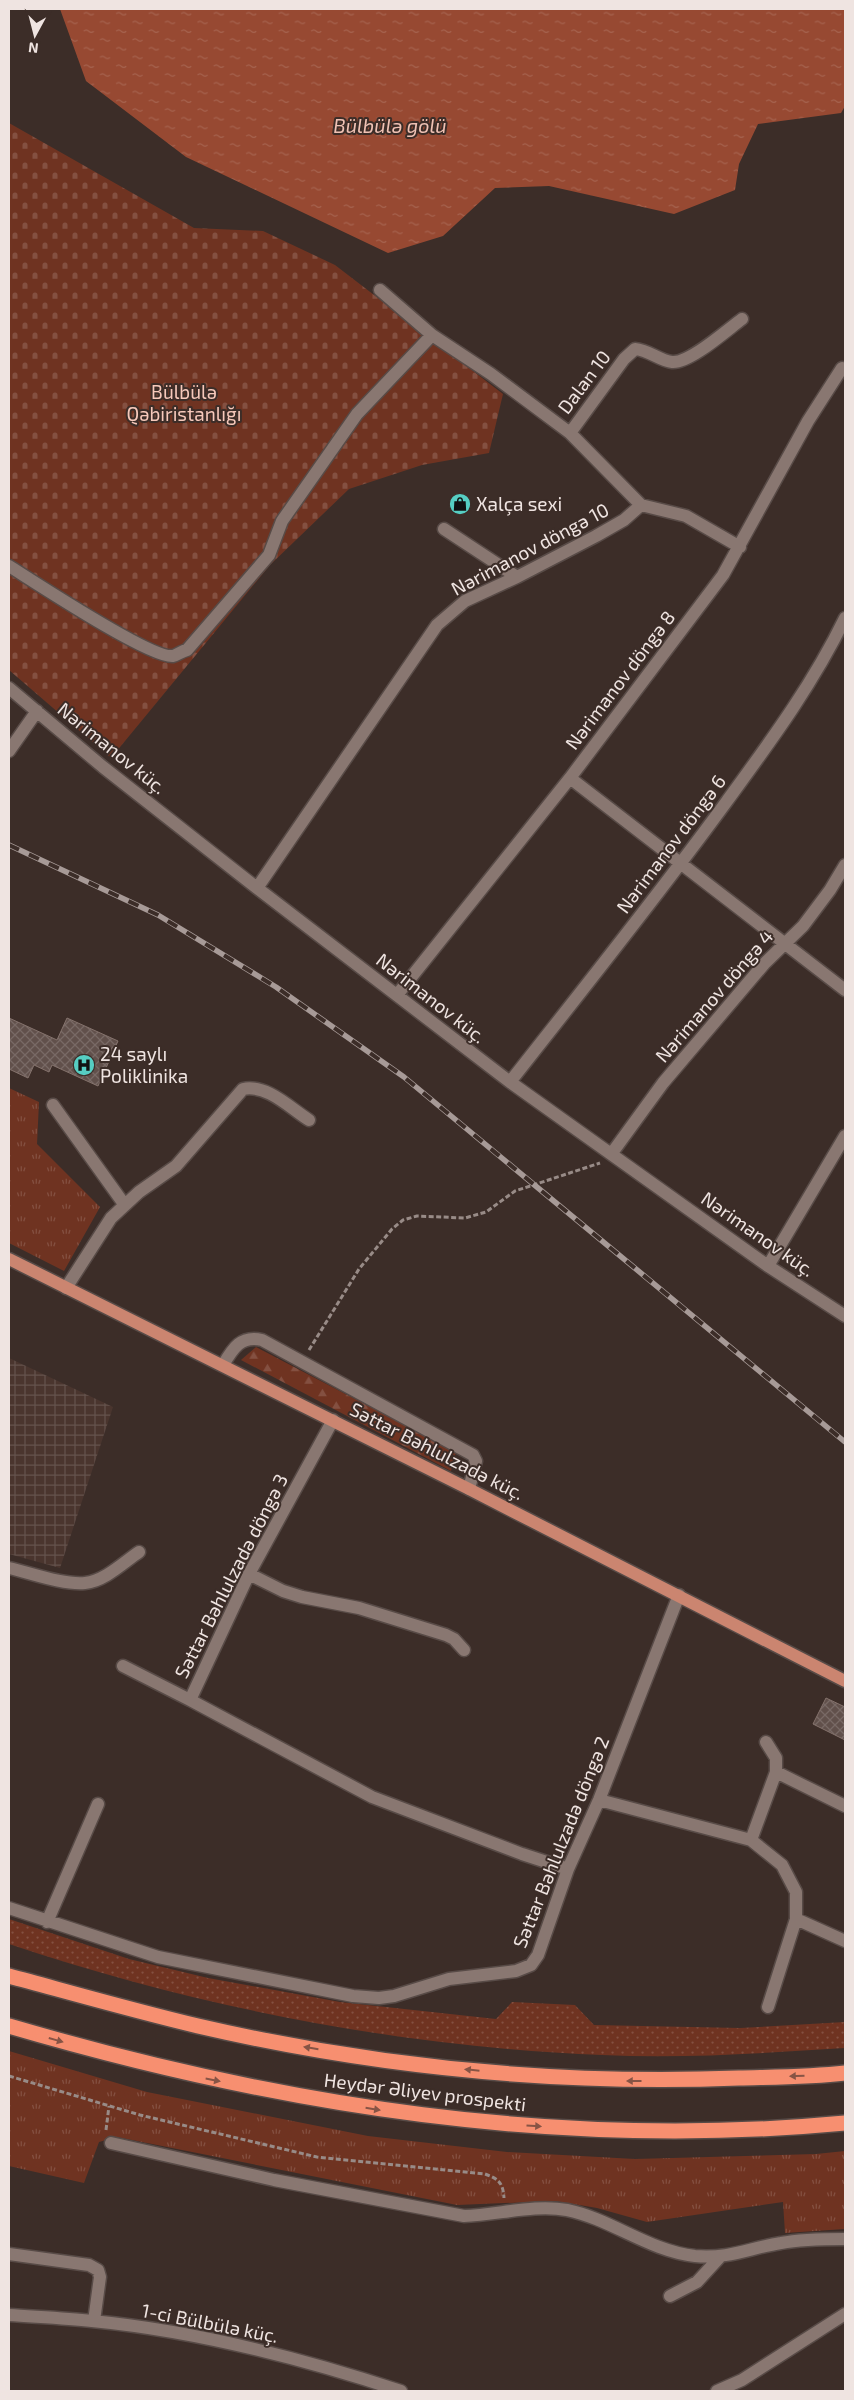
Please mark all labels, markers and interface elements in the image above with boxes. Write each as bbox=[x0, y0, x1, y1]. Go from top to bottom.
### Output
north arrow bbox=[10, 10, 60, 60]
text: N bbox=[27, 39, 39, 57]
water label: Bülbülə gölü bbox=[333, 113, 447, 137]
street label: Dalan 10 bbox=[552, 345, 615, 418]
park label: Bülbülə Qəbiristanlığı bbox=[127, 380, 241, 425]
shop icon: Xalça sexi bbox=[448, 492, 472, 516]
place label: Xalça sexi bbox=[476, 492, 562, 516]
street label: Nərimanov döngə 10 bbox=[447, 497, 613, 600]
street label: Nərimanov döngə 8 bbox=[560, 606, 679, 754]
street label: Nərimanov küç. bbox=[53, 697, 171, 799]
street label: Nərimanov döngə 6 bbox=[611, 770, 730, 917]
street label: Nərimanov döngə 4 bbox=[650, 925, 777, 1067]
street label: Nərimanov küç. bbox=[371, 948, 491, 1048]
place label: 24 saylı Poliklinika bbox=[100, 1042, 188, 1087]
hospital icon: 24 saylı Poliklinika bbox=[72, 1053, 96, 1077]
street label: Nərimanov küç. bbox=[697, 1186, 819, 1282]
street label: Səttar Bəhlulzadə küç. bbox=[346, 1397, 528, 1505]
street label: Səttar Bəhlulzadə döngə 3 bbox=[169, 1470, 292, 1682]
street label: Səttar Bəhlulzadə döngə 2 bbox=[507, 1733, 614, 1951]
one-way arrow bbox=[48, 2036, 63, 2044]
one-way arrow bbox=[303, 2044, 319, 2052]
one-way arrow bbox=[464, 2066, 480, 2074]
street label: Heydər Əliyev prospekti bbox=[323, 2068, 527, 2115]
one-way arrow bbox=[788, 2072, 804, 2080]
one-way arrow bbox=[205, 2076, 221, 2084]
one-way arrow bbox=[626, 2077, 642, 2085]
one-way arrow bbox=[365, 2105, 381, 2113]
one-way arrow bbox=[527, 2122, 543, 2130]
street label: 1-ci Bülbülə küç. bbox=[140, 2298, 280, 2348]

